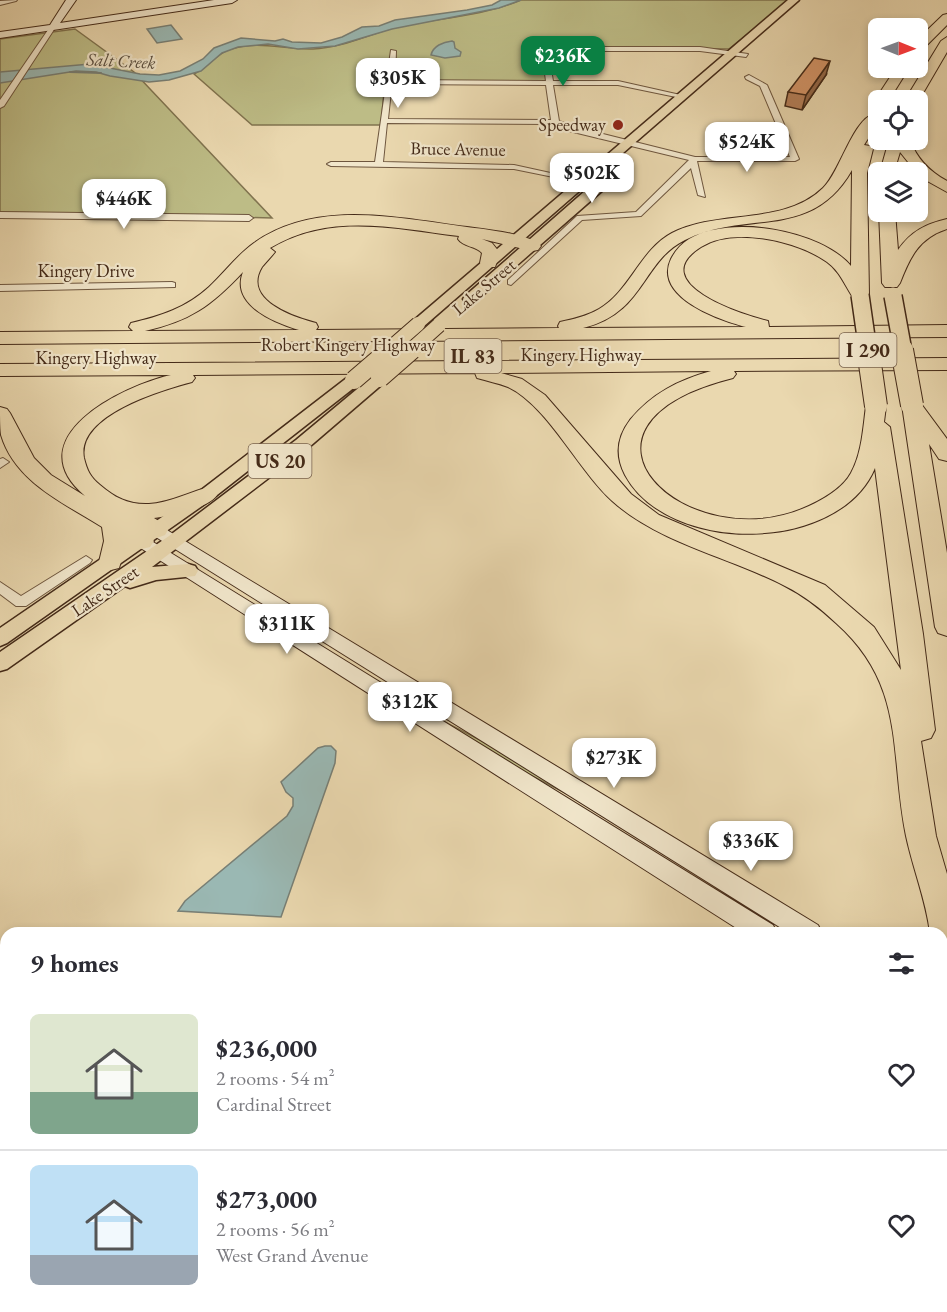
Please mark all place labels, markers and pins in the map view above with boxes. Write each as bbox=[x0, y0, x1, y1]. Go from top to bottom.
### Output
pin: $236K bbox=[521, 36, 605, 87]
pin: $305K bbox=[356, 58, 440, 109]
place label: Speedway bbox=[539, 113, 606, 136]
marker: Speedway bbox=[611, 118, 625, 132]
pin: $524K bbox=[705, 122, 789, 173]
pin: $502K bbox=[550, 153, 634, 204]
pin: $446K bbox=[82, 179, 166, 230]
pin: $311K bbox=[245, 604, 329, 655]
pin: $312K bbox=[368, 682, 452, 733]
pin: $273K bbox=[572, 738, 656, 789]
pin: $336K bbox=[709, 821, 793, 872]

